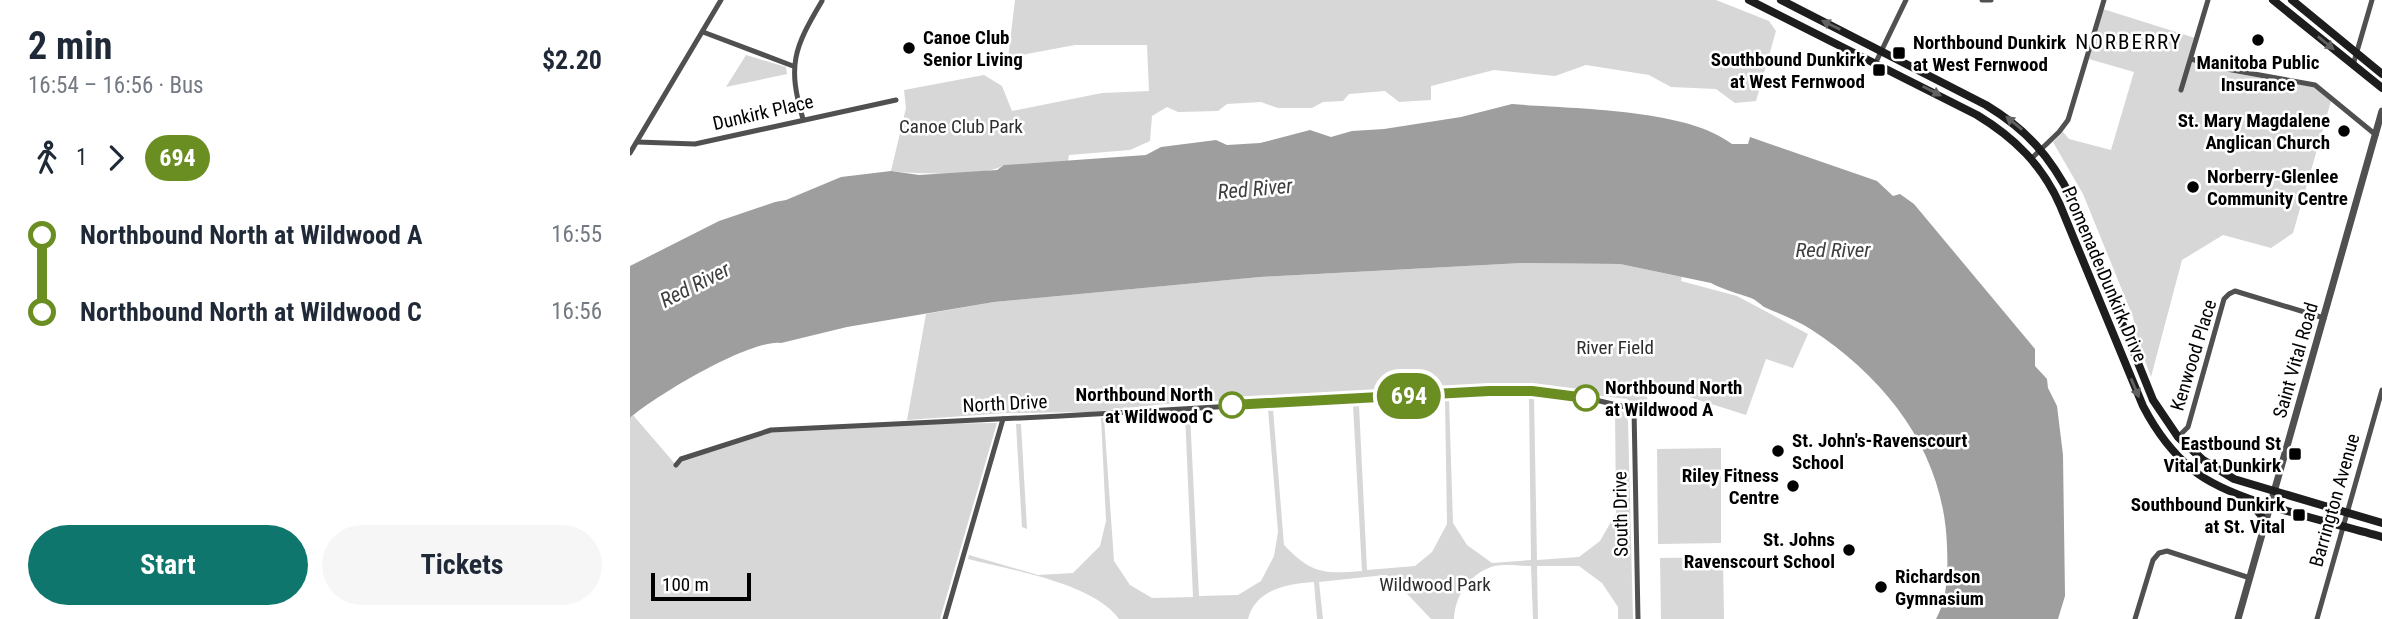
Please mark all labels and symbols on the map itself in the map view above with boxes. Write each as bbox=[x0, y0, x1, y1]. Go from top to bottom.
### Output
one-way arrow bbox=[1821, 19, 1841, 31]
place label: Canoe Club Senior Living bbox=[923, 26, 1023, 71]
district label: NORBERRY bbox=[2075, 30, 2183, 54]
place label: Northbound Dunkirk at West Fernwood bbox=[1913, 31, 2067, 76]
marker: Manitoba Public Insurance bbox=[2250, 32, 2266, 48]
one-way arrow bbox=[2318, 35, 2335, 50]
marker: Canoe Club Senior Living bbox=[901, 40, 917, 56]
marker: Northbound Dunkirk at West Fernwood bbox=[1891, 45, 1907, 61]
place label: Southbound Dunkirk at West Fernwood bbox=[1711, 48, 1866, 93]
place label: Manitoba Public Insurance bbox=[2196, 51, 2320, 96]
marker: Southbound Dunkirk at West Fernwood bbox=[1871, 62, 1887, 78]
one-way arrow bbox=[1922, 85, 1942, 97]
street label: Dunkirk Place bbox=[711, 90, 816, 135]
place label: St. Mary Magdalene Anglican Church bbox=[2178, 109, 2330, 154]
park label: Canoe Club Park bbox=[899, 115, 1023, 138]
one-way arrow bbox=[2005, 116, 2023, 131]
marker: St. Mary Magdalene Anglican Church bbox=[2336, 123, 2352, 139]
place label: Norberry-Glenlee Community Centre bbox=[2207, 165, 2348, 210]
water label: Red River bbox=[1217, 174, 1294, 204]
marker: Norberry-Glenlee Community Centre bbox=[2185, 179, 2201, 195]
street label: Promenade Dunkirk Drive bbox=[2057, 183, 2152, 366]
water label: Red River bbox=[1795, 238, 1871, 262]
water label: Red River bbox=[656, 257, 735, 313]
street label: Kenwood Place bbox=[2166, 297, 2221, 414]
street label: Saint Vital Road bbox=[2268, 300, 2323, 421]
park label: River Field bbox=[1576, 336, 1654, 359]
line badge: 694 bbox=[1369, 373, 1449, 419]
place label: Northbound North at Wildwood A bbox=[1605, 376, 1742, 421]
one-way arrow bbox=[2130, 378, 2141, 399]
place label: Northbound North at Wildwood C bbox=[1076, 383, 1213, 428]
marker: Northbound North at Wildwood A bbox=[1573, 385, 1599, 411]
street label: North Drive bbox=[962, 390, 1048, 417]
marker: Northbound North at Wildwood C bbox=[1219, 392, 1245, 418]
place label: St. John's-Ravenscourt School bbox=[1792, 429, 1967, 474]
street label: Barrington Avenue bbox=[2305, 431, 2364, 569]
place label: Eastbound St Vital at Dunkirk bbox=[2163, 432, 2282, 477]
marker: St. John's-Ravenscourt School bbox=[1770, 443, 1786, 459]
marker: Eastbound St Vital at Dunkirk bbox=[2287, 446, 2303, 462]
place label: Riley Fitness Centre bbox=[1682, 464, 1779, 509]
street label: South Drive bbox=[1608, 471, 1633, 557]
marker: Riley Fitness Centre bbox=[1785, 478, 1801, 494]
place label: Southbound Dunkirk at St. Vital bbox=[2131, 493, 2286, 538]
marker: Southbound Dunkirk at St. Vital bbox=[2291, 507, 2307, 523]
place label: St. Johns Ravenscourt School bbox=[1684, 528, 1835, 573]
marker: St. Johns Ravenscourt School bbox=[1841, 542, 1857, 558]
place label: Richardson Gymnasium bbox=[1895, 565, 1984, 610]
scale bar bbox=[651, 570, 751, 602]
park label: Wildwood Park bbox=[1379, 573, 1491, 596]
marker: Richardson Gymnasium bbox=[1873, 579, 1889, 595]

